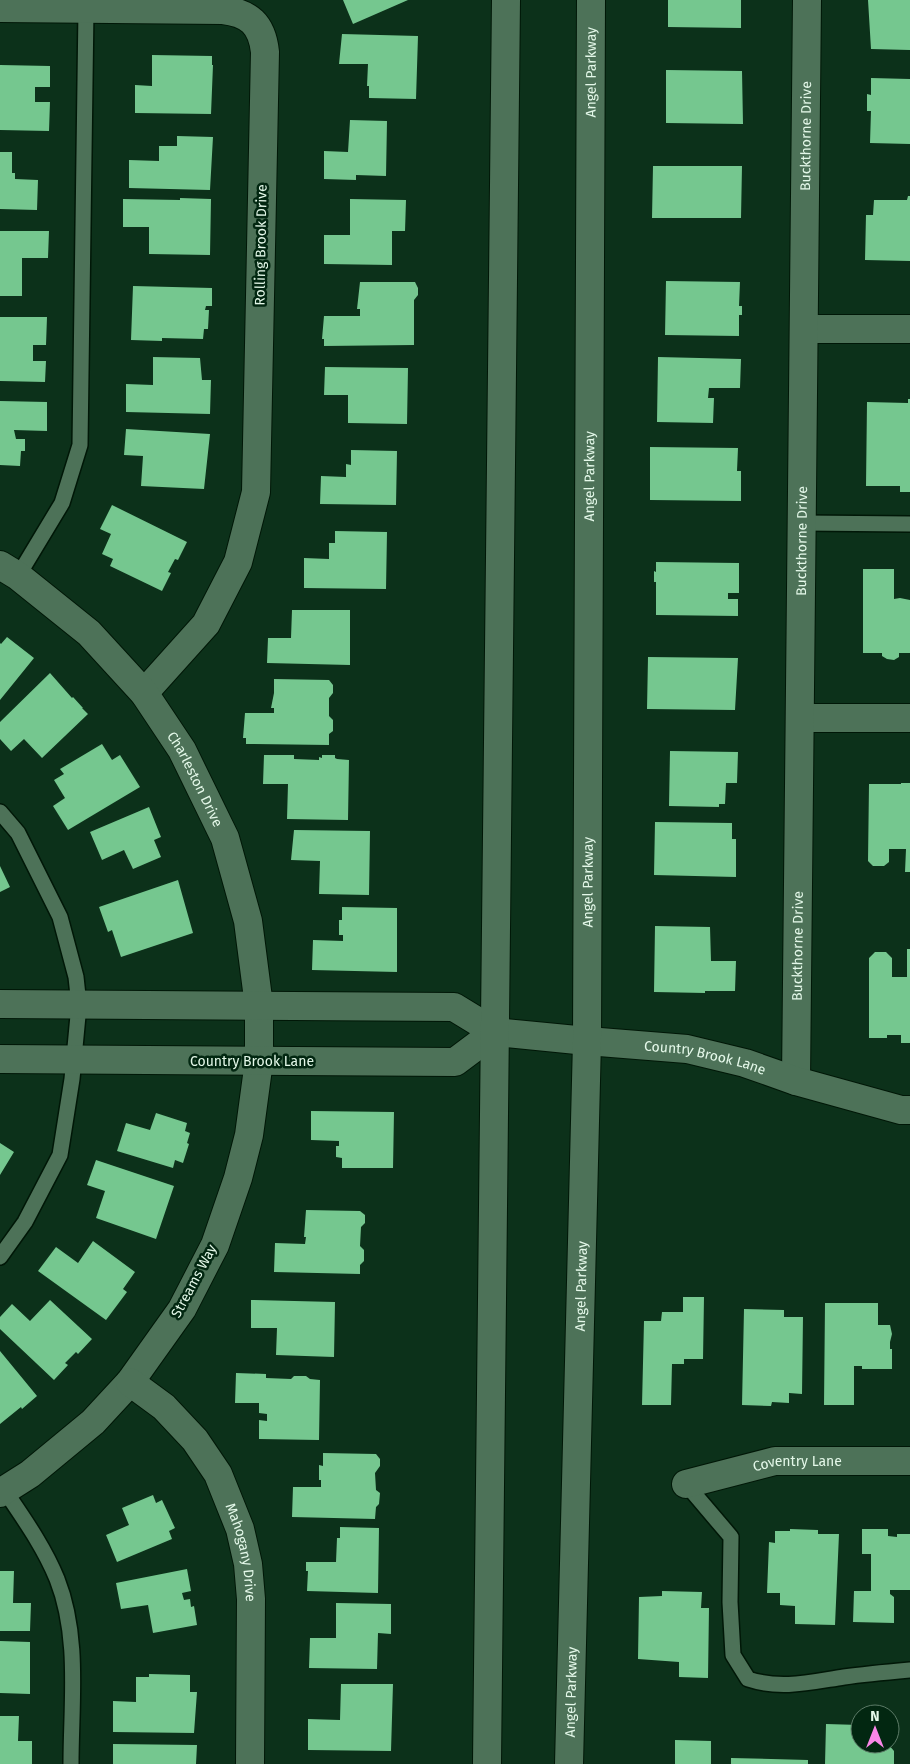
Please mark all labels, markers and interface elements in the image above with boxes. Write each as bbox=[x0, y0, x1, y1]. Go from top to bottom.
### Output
street label: Angel Parkway bbox=[582, 27, 599, 118]
street label: Buckthorne Drive bbox=[797, 81, 815, 191]
street label: Rolling Brook Drive bbox=[251, 184, 271, 306]
street label: Angel Parkway bbox=[580, 431, 598, 522]
street label: Buckthorne Drive bbox=[792, 486, 811, 596]
street label: Charleston Drive bbox=[164, 728, 227, 830]
street label: Angel Parkway bbox=[579, 837, 596, 928]
street label: Buckthorne Drive bbox=[788, 891, 806, 1001]
street label: Country Brook Lane bbox=[644, 1037, 768, 1078]
street label: Country Brook Lane bbox=[190, 1053, 314, 1070]
street label: Streams Way bbox=[168, 1241, 220, 1321]
street label: Angel Parkway bbox=[571, 1241, 591, 1332]
street label: Coventry Lane bbox=[751, 1453, 842, 1475]
street label: Mahogany Drive bbox=[222, 1500, 260, 1603]
street label: Angel Parkway bbox=[561, 1646, 580, 1737]
north arrow bbox=[850, 1704, 900, 1754]
text: N bbox=[870, 1708, 880, 1725]

